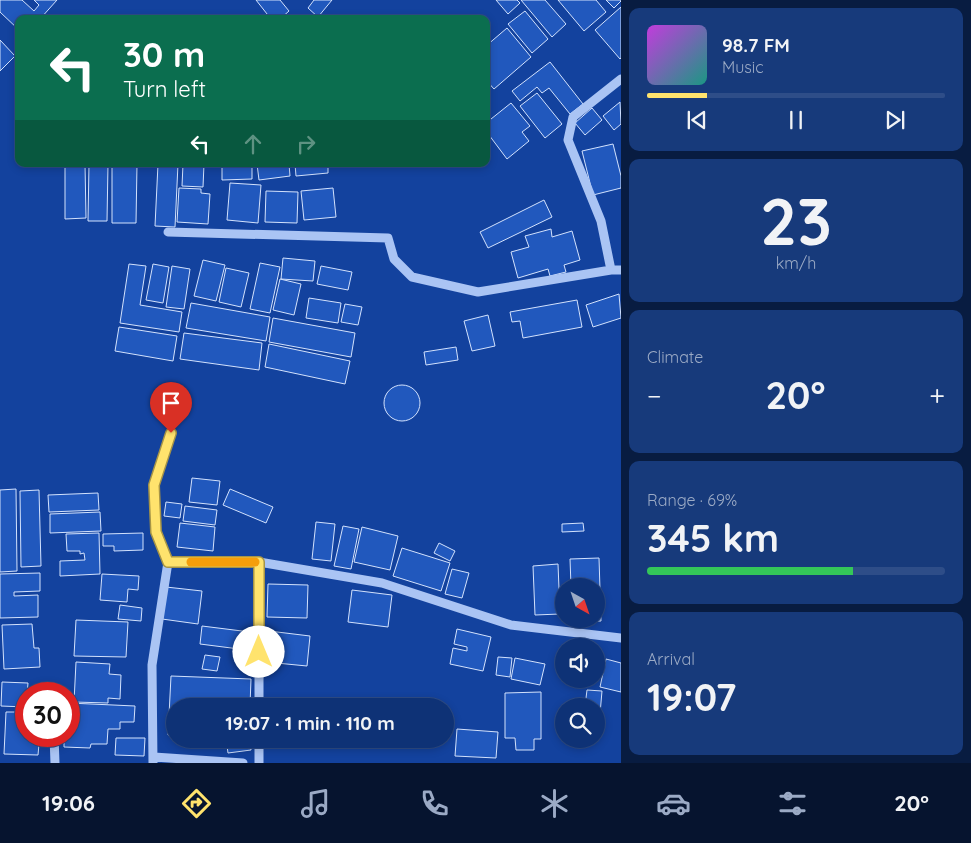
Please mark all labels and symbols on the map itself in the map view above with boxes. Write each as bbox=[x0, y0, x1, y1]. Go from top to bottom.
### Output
pin bbox=[150, 382, 192, 433]
north arrow bbox=[555, 578, 605, 628]
position arrow bbox=[232, 625, 284, 677]
speed limit sign: 30 bbox=[15, 682, 80, 747]

